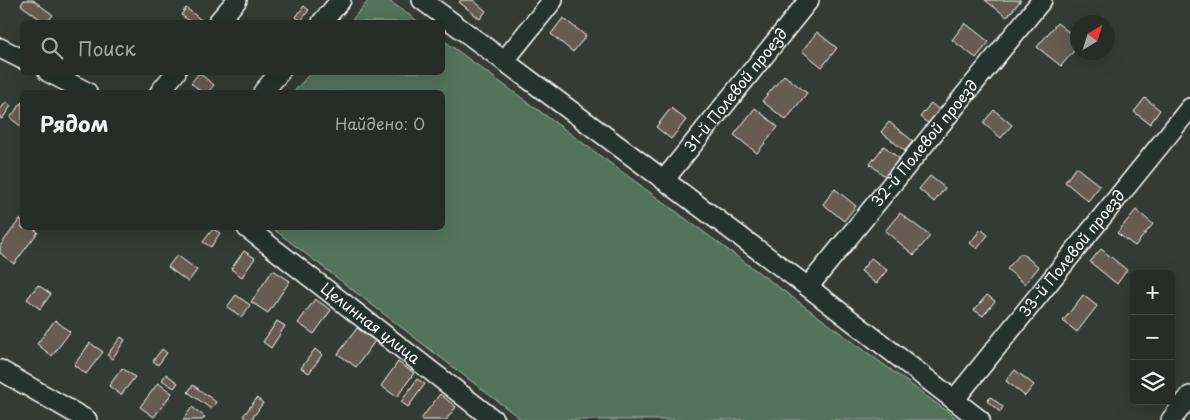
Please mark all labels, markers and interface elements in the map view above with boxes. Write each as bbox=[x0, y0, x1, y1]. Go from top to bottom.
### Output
north arrow bbox=[1070, 15, 1115, 60]
search box bbox=[20, 20, 445, 75]
street label: 31-й Полевой проезд bbox=[678, 22, 792, 157]
icon: search bbox=[38, 34, 66, 62]
text: Поиск bbox=[78, 34, 136, 62]
street label: 32-й Полевой проезд bbox=[865, 74, 983, 211]
text: Рядом bbox=[40, 107, 108, 139]
text: Найдено: 0 bbox=[335, 111, 425, 135]
street label: 33-й Полевой проезд bbox=[1012, 184, 1130, 321]
map controls bbox=[1130, 270, 1175, 405]
button: + bbox=[1130, 270, 1175, 315]
street label: Целинная улица bbox=[316, 276, 426, 369]
button: − bbox=[1130, 315, 1175, 360]
button: layers bbox=[1130, 360, 1175, 405]

